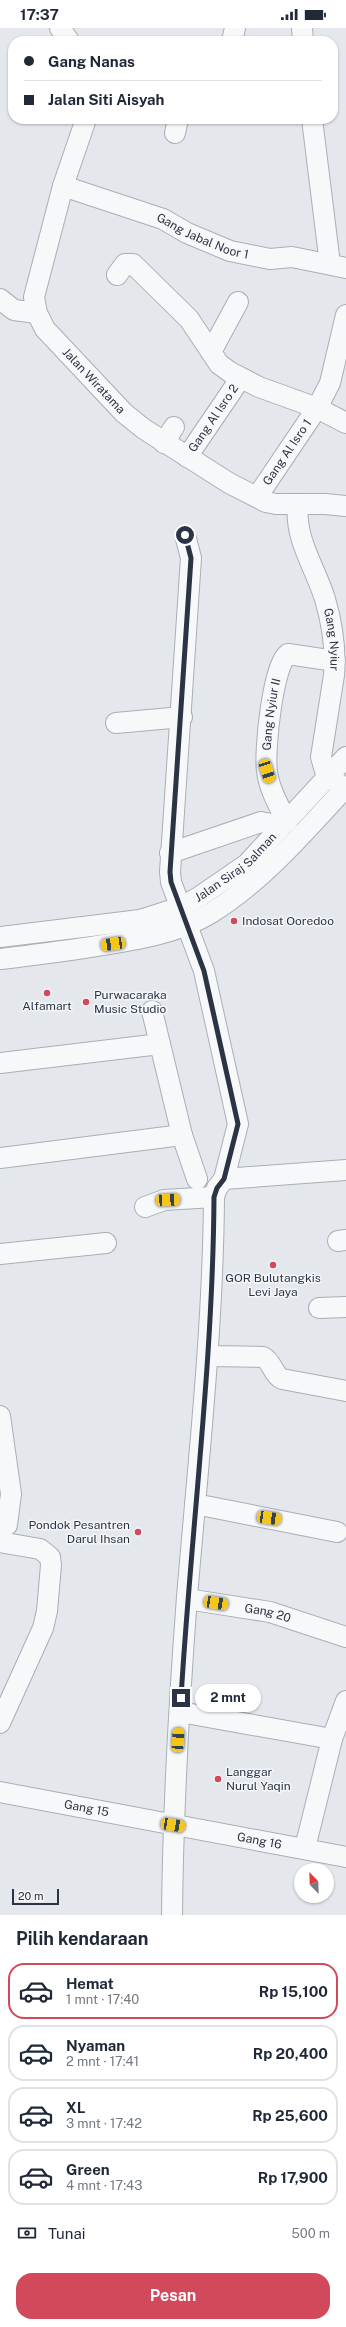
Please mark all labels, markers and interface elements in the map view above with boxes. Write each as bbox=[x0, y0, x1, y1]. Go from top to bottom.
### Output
text: 17:37 bbox=[20, 6, 59, 23]
text: Gang Nanas bbox=[48, 53, 135, 70]
text: Jalan Siti Aisyah bbox=[48, 91, 165, 108]
street label: Gang Jabal Noor 1 bbox=[155, 210, 250, 262]
street label: Jalan Wiratama bbox=[60, 345, 128, 417]
street label: Gang Al Isro 2 bbox=[185, 382, 241, 455]
street label: Gang Al Isro 1 bbox=[260, 417, 314, 488]
route start bbox=[176, 526, 194, 544]
street label: Gang Nyiur bbox=[321, 607, 342, 671]
street label: Gang Nyiur II bbox=[260, 677, 283, 751]
car bbox=[258, 758, 276, 784]
street label: Jalan Siraj Salman bbox=[192, 830, 279, 905]
place label: Indosat Ooredoo bbox=[242, 914, 334, 928]
marker: Indosat Ooredoo bbox=[229, 916, 239, 926]
car bbox=[100, 936, 126, 952]
marker: Alfamart bbox=[42, 988, 52, 998]
place label: Purwacaraka Music Studio bbox=[94, 988, 167, 1016]
marker: Purwacaraka Music Studio bbox=[81, 997, 91, 1007]
place label: Alfamart bbox=[22, 999, 72, 1013]
car bbox=[156, 1193, 180, 1207]
marker: GOR Bulutangkis Levi Jaya bbox=[268, 1260, 278, 1270]
place label: GOR Bulutangkis Levi Jaya bbox=[225, 1271, 321, 1299]
car bbox=[256, 1510, 282, 1526]
place label: Pondok Pesantren Darul Ihsan bbox=[28, 1518, 130, 1546]
marker: Pondok Pesantren Darul Ihsan bbox=[133, 1527, 143, 1537]
car bbox=[203, 1595, 229, 1611]
street label: Gang 20 bbox=[244, 1601, 293, 1625]
callout: 2 mnt bbox=[195, 1684, 261, 1712]
route end bbox=[172, 1689, 190, 1707]
text: 2 mnt bbox=[210, 1690, 246, 1705]
car bbox=[171, 1728, 185, 1752]
place label: Langgar Nurul Yaqin bbox=[226, 1765, 291, 1793]
marker: Langgar Nurul Yaqin bbox=[213, 1774, 223, 1784]
street label: Gang 15 bbox=[63, 1797, 110, 1819]
car bbox=[160, 1817, 186, 1833]
street label: Gang 16 bbox=[236, 1830, 283, 1852]
north arrow bbox=[294, 1863, 334, 1903]
map controls bbox=[294, 1863, 334, 1903]
scale bar bbox=[12, 1887, 59, 1906]
text: 20 m bbox=[18, 1890, 43, 1902]
text: Pilih kendaraan bbox=[16, 1928, 148, 1949]
icon: car bbox=[18, 1973, 54, 2009]
text: Hemat bbox=[66, 1975, 114, 1992]
text: Rp 15,100 bbox=[259, 1983, 328, 2000]
text: 1 mnt · 17:40 bbox=[66, 1992, 139, 2007]
icon: car bbox=[18, 2035, 54, 2071]
text: Nyaman bbox=[66, 2037, 125, 2054]
text: Rp 20,400 bbox=[253, 2045, 328, 2062]
text: 2 mnt · 17:41 bbox=[66, 2054, 139, 2069]
icon: car bbox=[18, 2097, 54, 2133]
text: XL bbox=[66, 2099, 85, 2116]
text: Rp 25,600 bbox=[252, 2107, 328, 2124]
text: 3 mnt · 17:42 bbox=[66, 2116, 142, 2131]
icon: car bbox=[18, 2159, 54, 2195]
text: Green bbox=[66, 2161, 110, 2178]
text: Rp 17,900 bbox=[258, 2169, 328, 2186]
text: 4 mnt · 17:43 bbox=[66, 2178, 142, 2193]
icon: cash bbox=[16, 2222, 38, 2244]
text: Tunai bbox=[48, 2225, 86, 2242]
text: 500 m bbox=[291, 2226, 330, 2241]
button: Pesan bbox=[16, 2273, 330, 2319]

